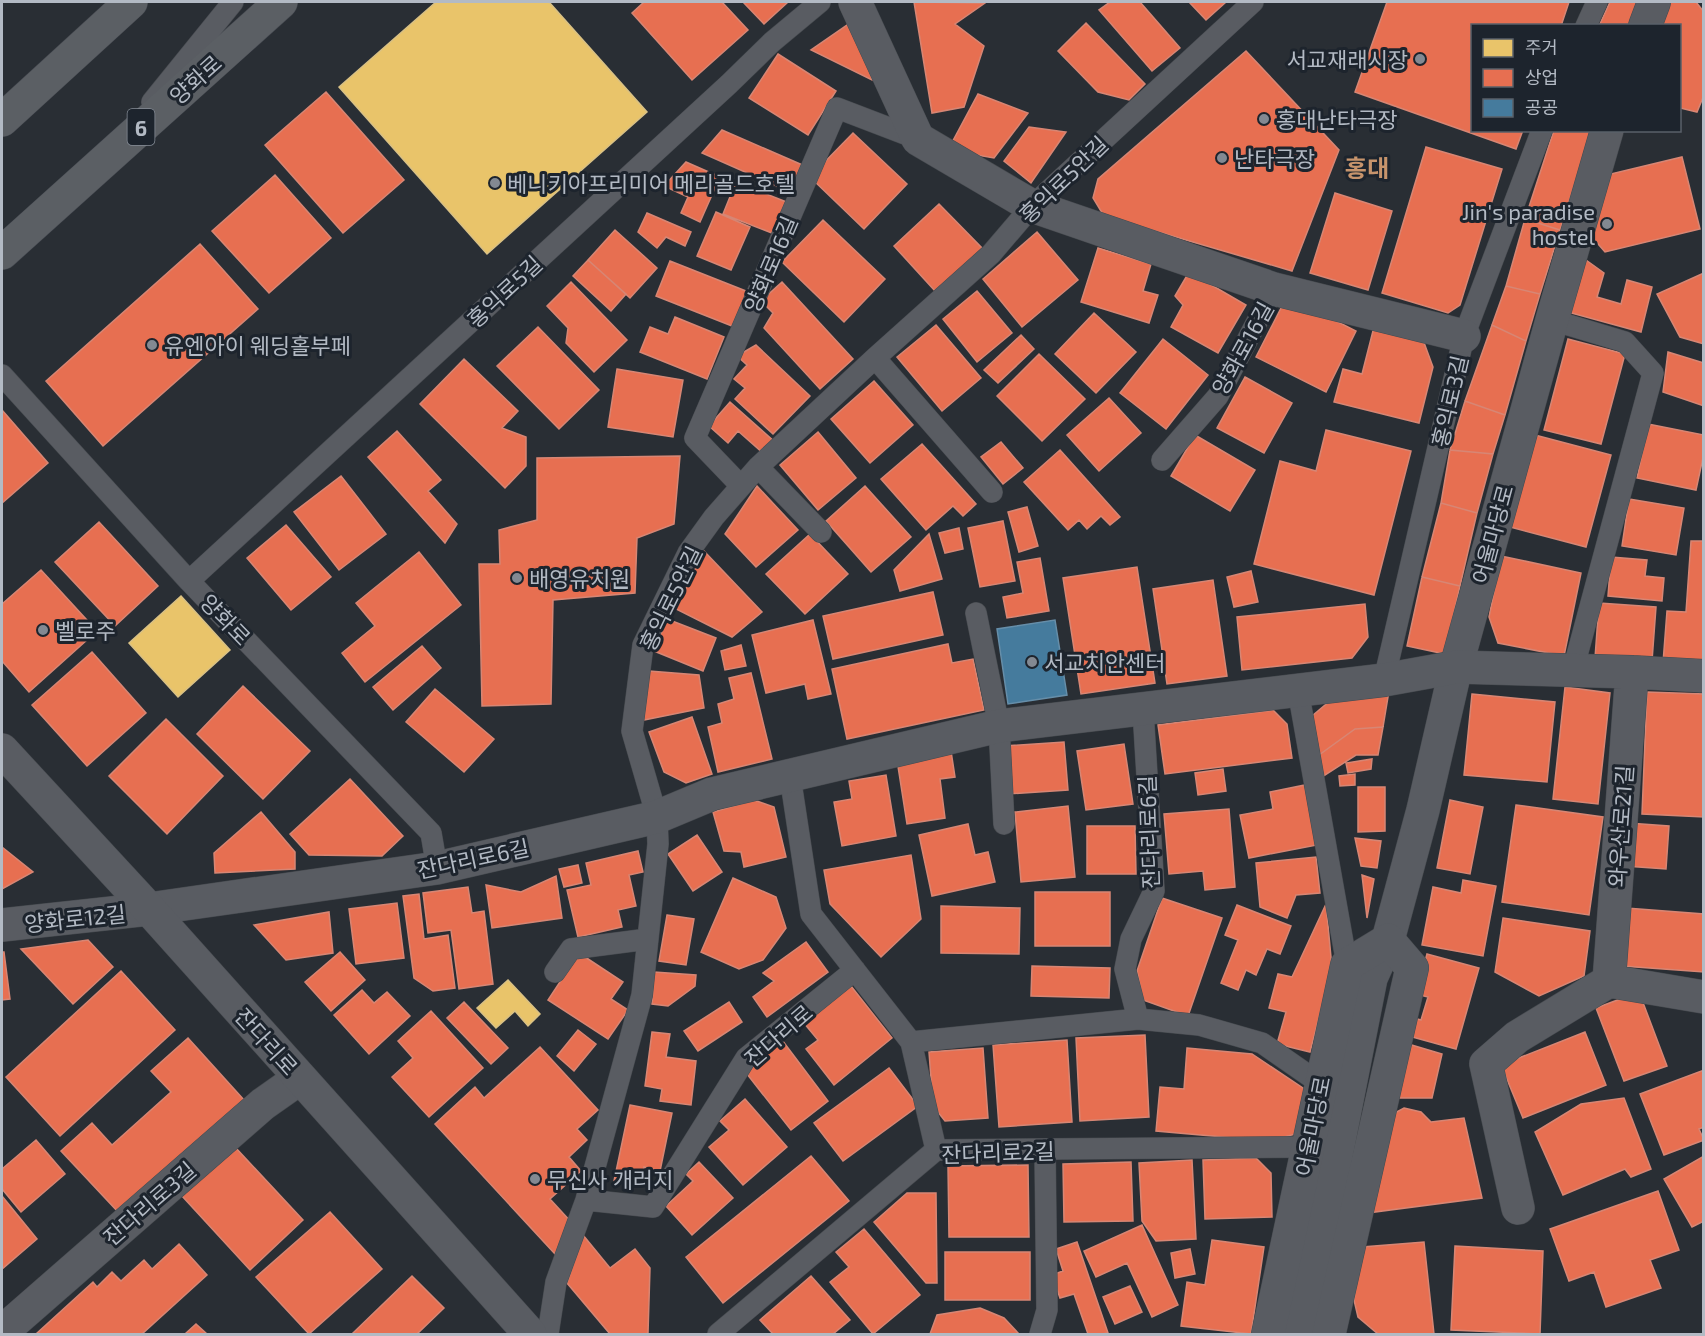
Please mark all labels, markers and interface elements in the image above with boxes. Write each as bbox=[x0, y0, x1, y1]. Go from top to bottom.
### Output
legend bbox=[1471, 24, 1681, 132]
text: 주거 bbox=[1525, 36, 1558, 58]
place label: 서교재래시장 bbox=[1287, 46, 1408, 72]
street label: 양화로 bbox=[164, 49, 226, 109]
marker: 서교재래시장 bbox=[1413, 52, 1427, 66]
text: 상업 bbox=[1525, 66, 1558, 88]
text: 공공 bbox=[1525, 96, 1558, 118]
place label: 홍대난타극장 bbox=[1276, 106, 1397, 132]
road number: 6 bbox=[128, 109, 154, 145]
marker: 홍대난타극장 bbox=[1257, 112, 1271, 126]
street label: 홍익로5안길 bbox=[1013, 130, 1113, 228]
place label: 난타극장 bbox=[1234, 145, 1315, 171]
marker: 난타극장 bbox=[1215, 151, 1229, 165]
district label: 홍대 bbox=[1345, 153, 1389, 182]
place label: 베니키아프리미어 메리골드호텔 bbox=[507, 170, 795, 196]
marker: 베니키아프리미어 메리골드호텔 bbox=[488, 176, 502, 190]
place label: Jin's paradise hostel bbox=[1462, 198, 1595, 249]
street label: 양화로16길 bbox=[738, 212, 802, 316]
marker: Jin's paradise hostel bbox=[1600, 217, 1614, 231]
street label: 홍익로5길 bbox=[461, 250, 547, 332]
street label: 양화로16길 bbox=[1206, 297, 1278, 399]
place label: 유엔아이 웨딩홀부페 bbox=[164, 332, 351, 358]
marker: 유엔아이 웨딩홀부페 bbox=[145, 338, 159, 352]
street label: 홍익로3길 bbox=[1426, 353, 1472, 449]
street label: 어울마당로 bbox=[1466, 482, 1518, 586]
street label: 홍익로5안길 bbox=[634, 542, 706, 654]
place label: 배영유치원 bbox=[529, 565, 630, 591]
marker: 배영유치원 bbox=[510, 571, 524, 585]
street label: 양화로 bbox=[196, 588, 256, 650]
place label: 벨로주 bbox=[55, 617, 116, 643]
marker: 벨로주 bbox=[36, 623, 50, 637]
place label: 서교치안센터 bbox=[1044, 649, 1165, 675]
marker: 서교치안센터 bbox=[1025, 655, 1039, 669]
street label: 와우산로21길 bbox=[1603, 764, 1637, 888]
street label: 잔다리로6길 bbox=[1133, 775, 1163, 889]
street label: 잔다리로6길 bbox=[415, 833, 531, 883]
street label: 양화로12길 bbox=[23, 900, 127, 936]
street label: 잔다리로 bbox=[739, 999, 817, 1071]
street label: 잔다리로 bbox=[230, 1002, 304, 1080]
street label: 어울마당로 bbox=[1290, 1074, 1334, 1178]
street label: 잔다리로2길 bbox=[941, 1137, 1055, 1167]
street label: 잔다리로3길 bbox=[98, 1156, 200, 1250]
place label: 무신사 개러지 bbox=[547, 1166, 673, 1192]
marker: 무신사 개러지 bbox=[528, 1172, 542, 1186]

